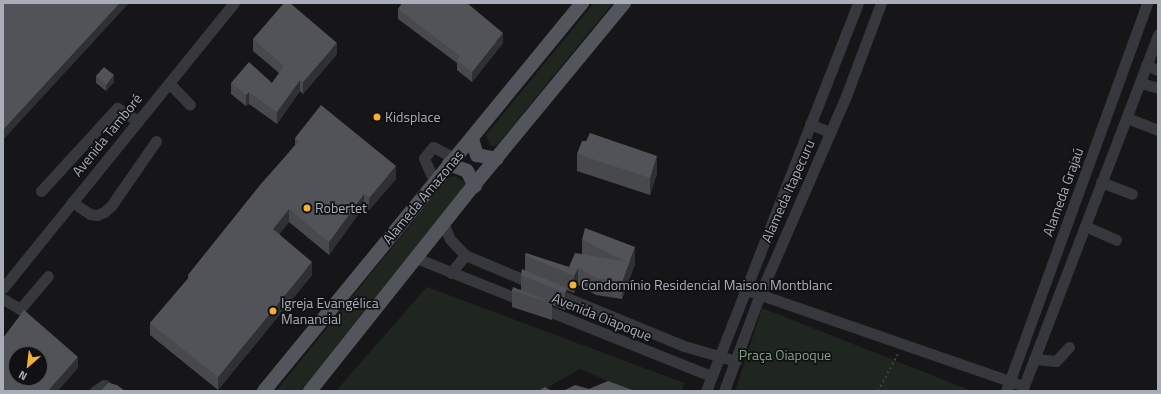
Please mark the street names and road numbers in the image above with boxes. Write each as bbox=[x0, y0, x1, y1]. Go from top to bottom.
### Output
street label: Avenida Tamboré bbox=[69, 90, 145, 180]
street label: Alameda Itapecuru bbox=[758, 137, 818, 245]
street label: Alameda Grajaú bbox=[1039, 145, 1087, 239]
street label: Alameda Amazonas bbox=[379, 147, 467, 247]
street label: Avenida Oiapoque bbox=[550, 289, 654, 345]

